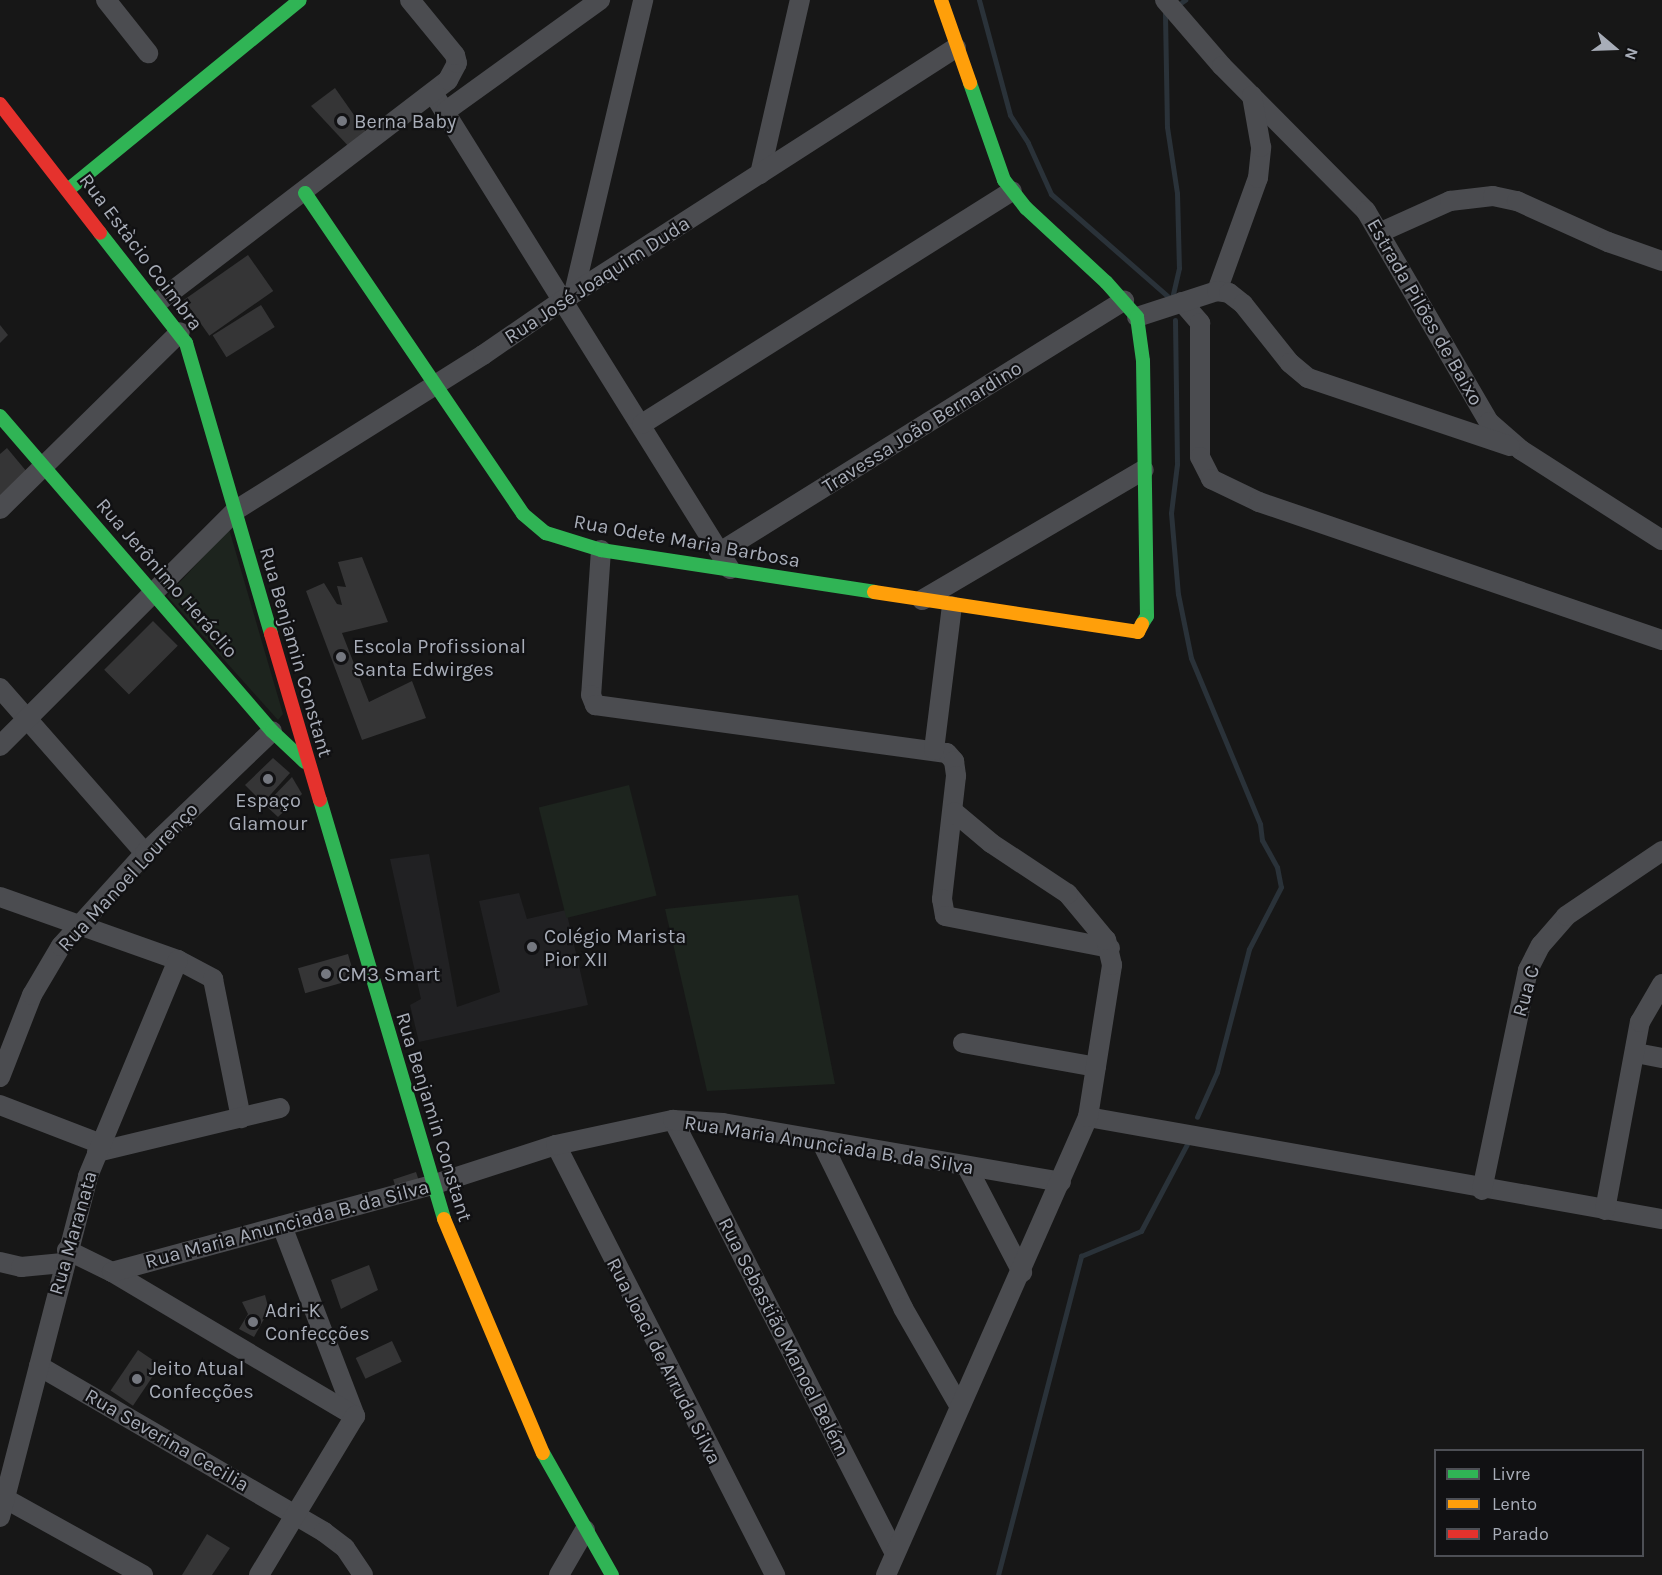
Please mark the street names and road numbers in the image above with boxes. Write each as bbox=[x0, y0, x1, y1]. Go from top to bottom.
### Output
street label: Rua Estàcio Coimbra bbox=[74, 169, 208, 335]
street label: Rua José Joaquim Duda bbox=[500, 211, 694, 349]
street label: Estrada Pilões de Baixo bbox=[1362, 214, 1488, 410]
street label: Travessa João Bernardino bbox=[818, 356, 1026, 498]
street label: Rua Jerônimo Heráclio bbox=[91, 493, 243, 663]
street label: Rua Odete Maria Barbosa bbox=[572, 509, 802, 573]
street label: Rua Benjamin Constant bbox=[254, 544, 338, 760]
street label: Rua Manoel Lourenço bbox=[53, 798, 203, 956]
street label: Rua C bbox=[1507, 963, 1545, 1019]
street label: Rua Benjamin Constant bbox=[391, 1009, 477, 1225]
street label: Rua Maria Anunciada B. da Silva bbox=[683, 1110, 975, 1180]
street label: Rua Maranata bbox=[44, 1168, 102, 1298]
street label: Rua Maria Anunciada B. da Silva bbox=[143, 1175, 431, 1273]
street label: Rua Sebastião Manoel Belém bbox=[713, 1214, 855, 1460]
street label: Rua Joaci de Arruda Silva bbox=[601, 1254, 727, 1468]
street label: Rua Severina Cecilia bbox=[81, 1383, 253, 1497]

